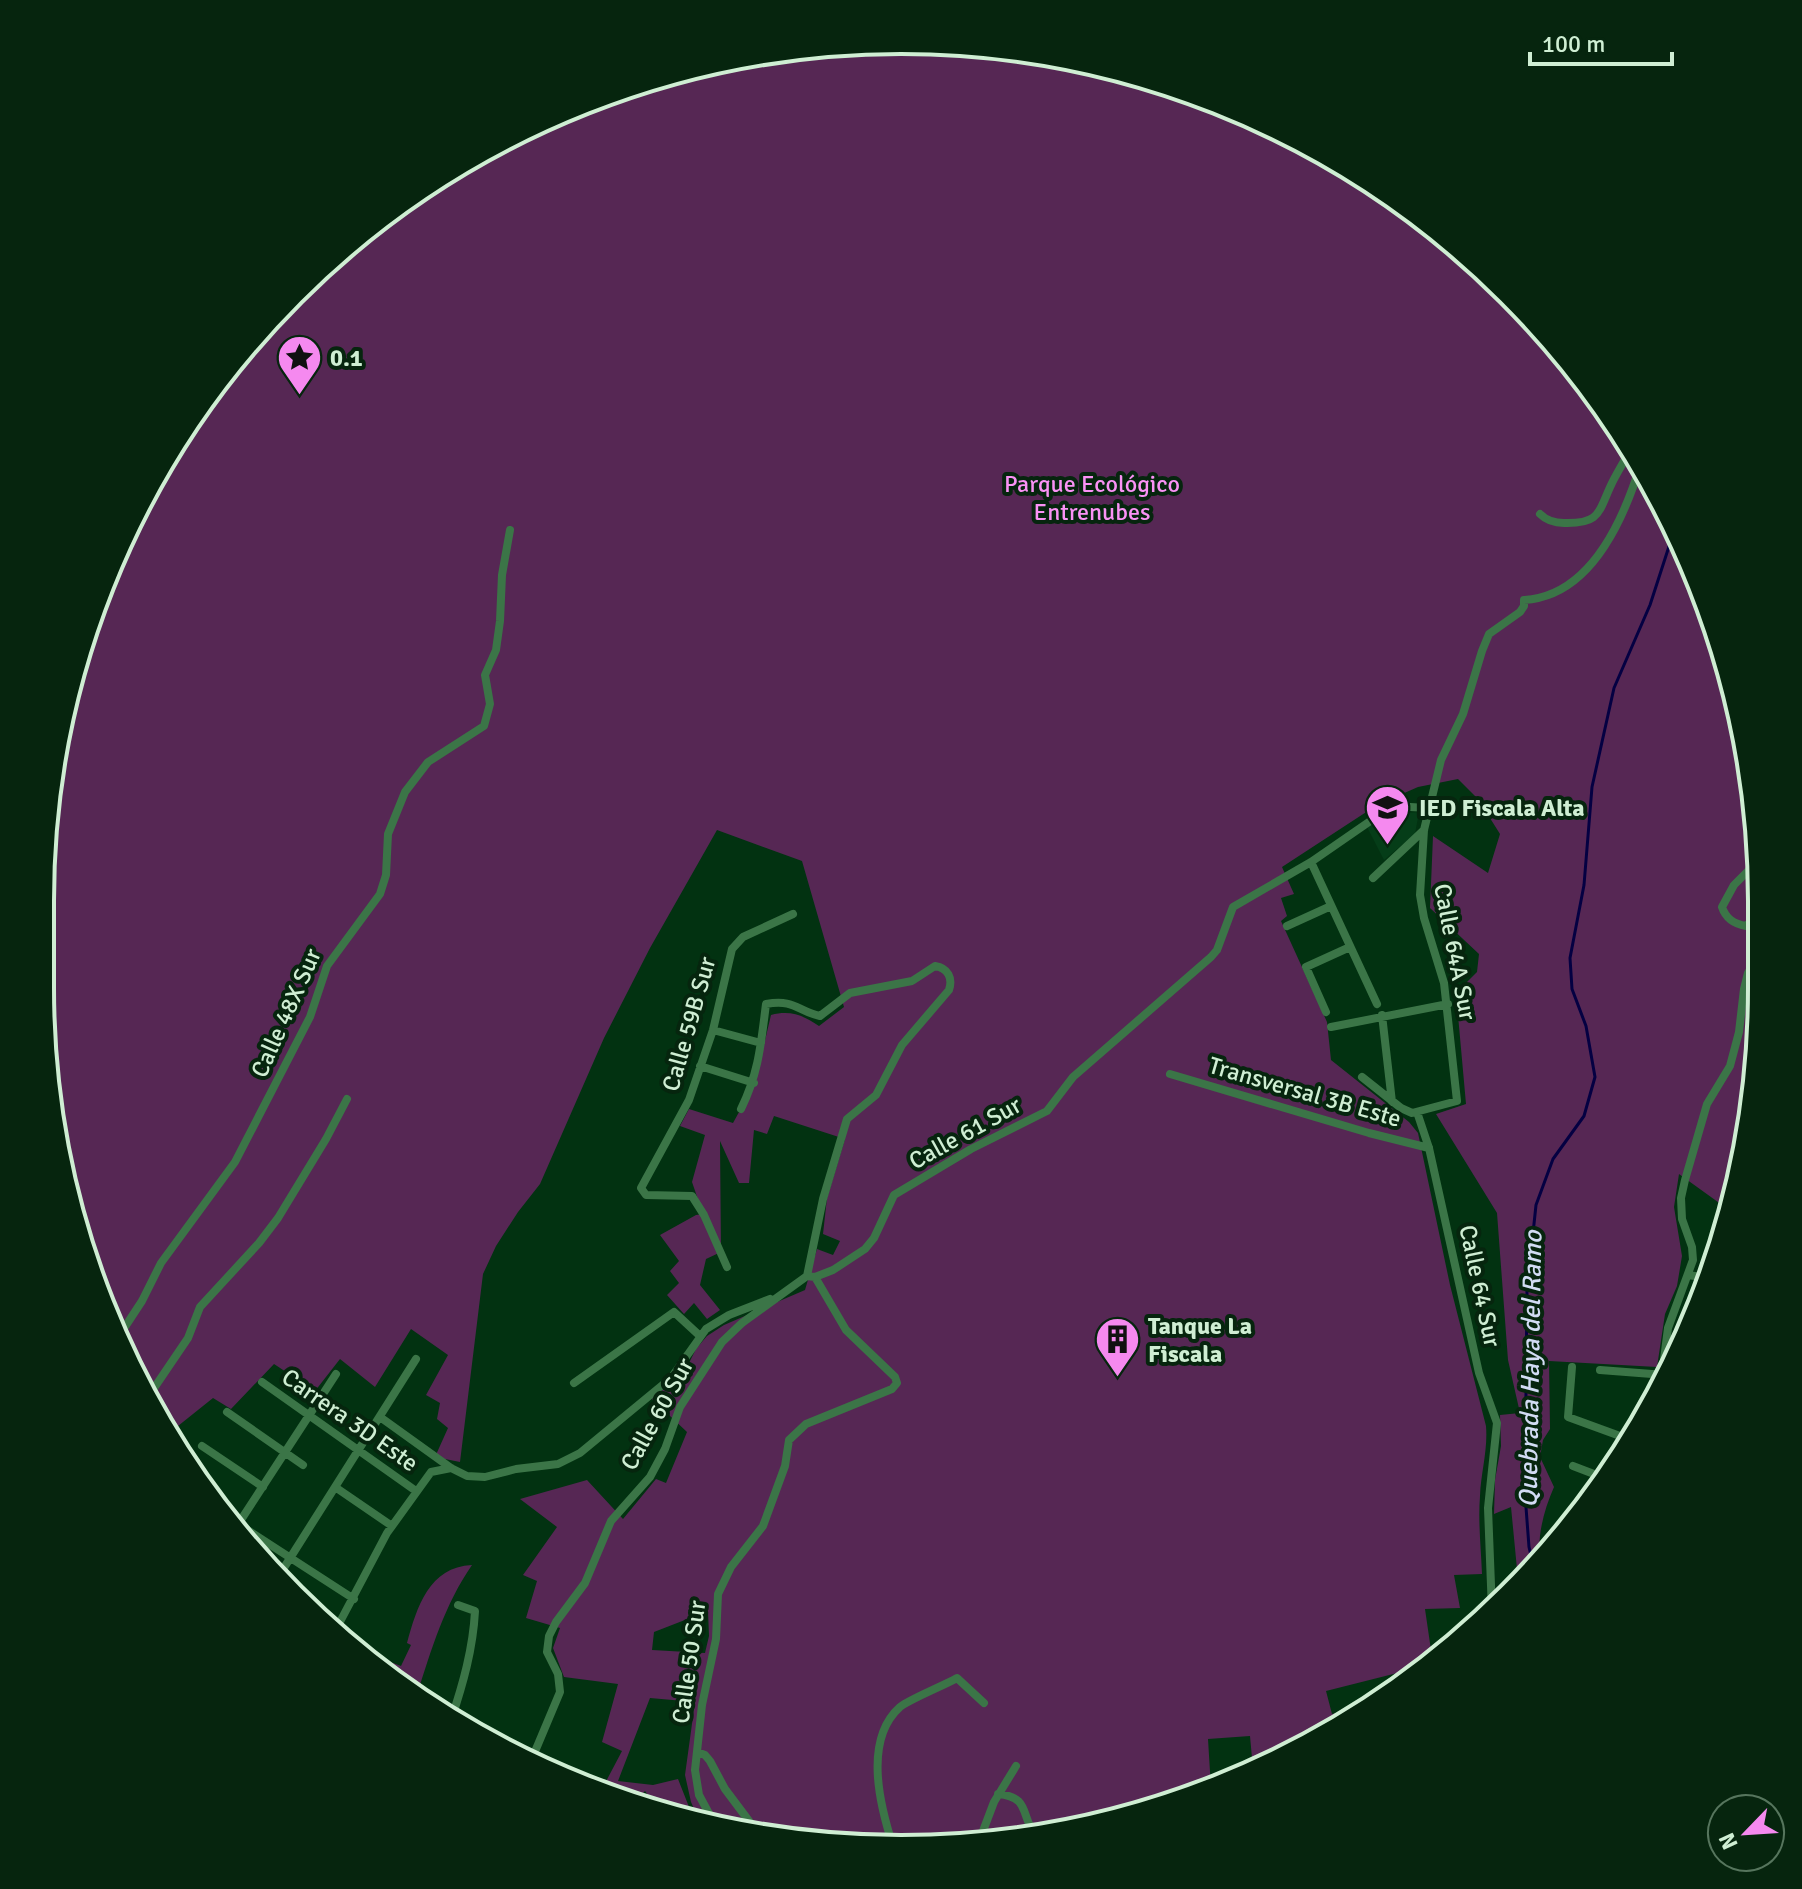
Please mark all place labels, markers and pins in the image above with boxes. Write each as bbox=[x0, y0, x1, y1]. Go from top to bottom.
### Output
place icon: 0.1 bbox=[275, 334, 323, 397]
place label: 0.1 bbox=[330, 343, 363, 373]
school or university icon: IED Fiscala Alta bbox=[1364, 784, 1412, 847]
place label: IED Fiscala Alta bbox=[1419, 793, 1585, 823]
place label: Tanque La Fiscala bbox=[1148, 1311, 1252, 1369]
building icon: Tanque La Fiscala bbox=[1093, 1316, 1141, 1379]

